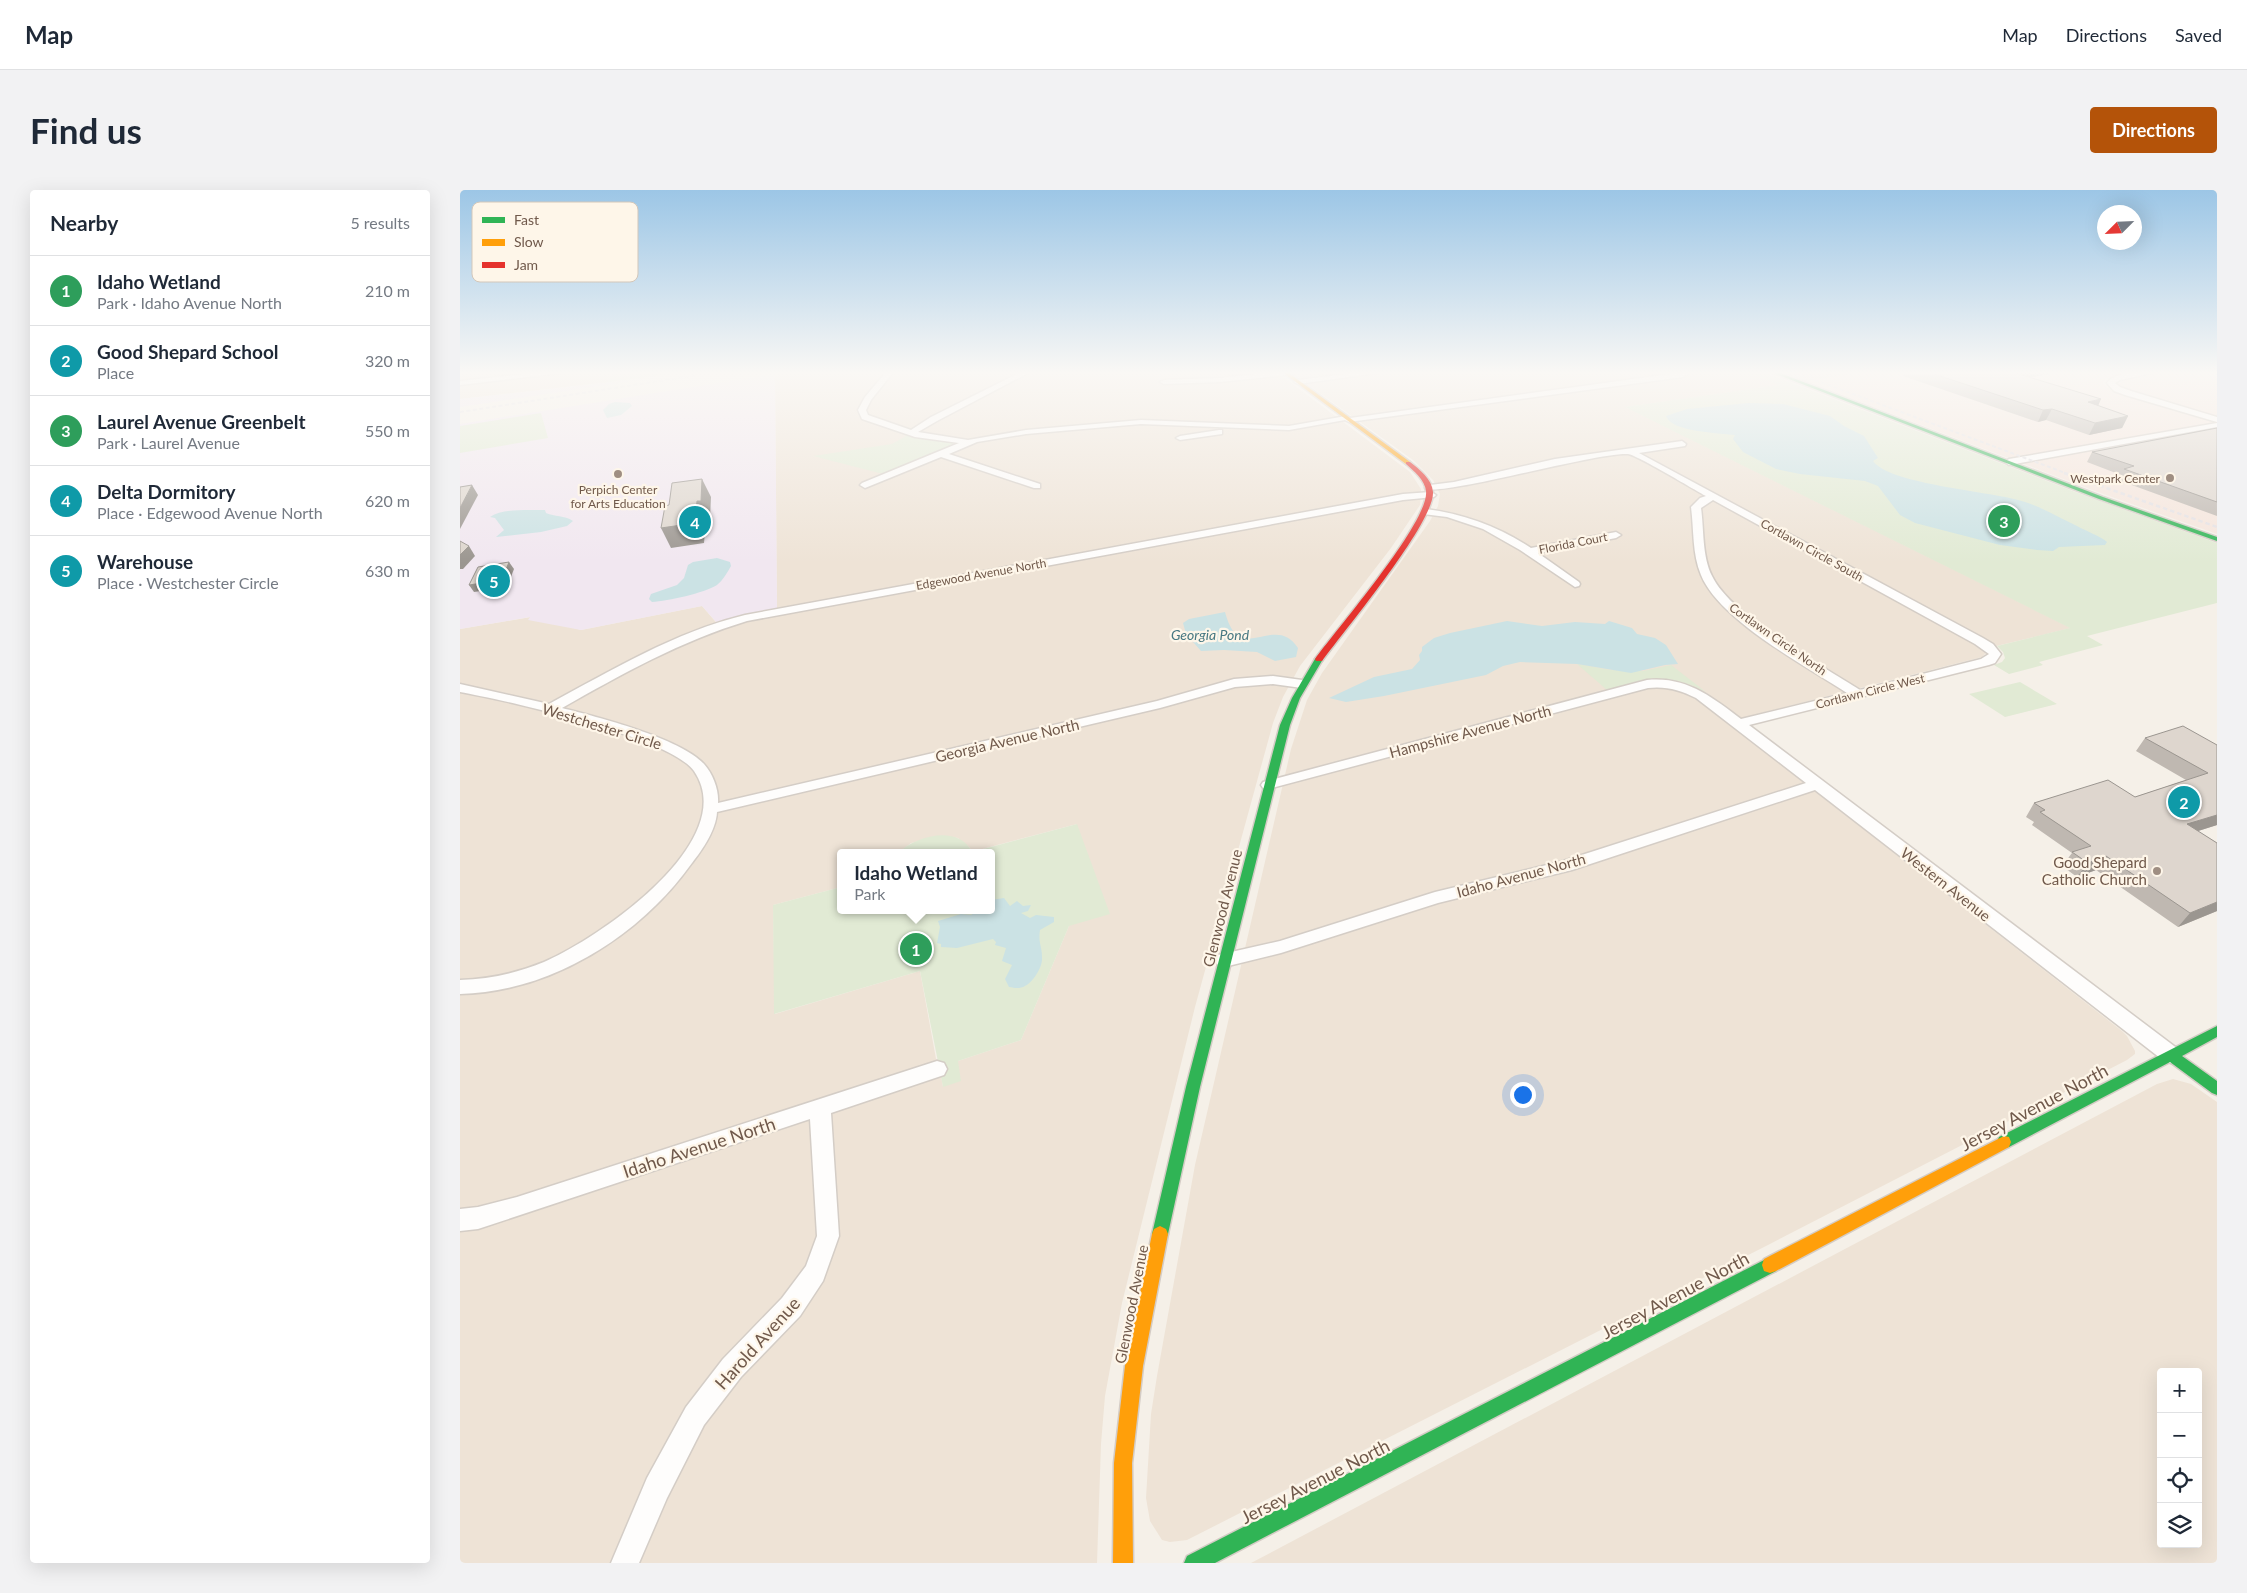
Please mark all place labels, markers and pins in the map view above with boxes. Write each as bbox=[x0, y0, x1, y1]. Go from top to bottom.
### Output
marker: Perpich Center for Arts Education bbox=[612, 468, 624, 480]
place label: Westpark Center bbox=[2070, 471, 2161, 486]
marker: Westpark Center bbox=[2164, 472, 2176, 484]
place label: Perpich Center for Arts Education bbox=[570, 482, 666, 511]
pin: 3 bbox=[1988, 502, 2020, 540]
pin: 4 bbox=[679, 503, 711, 541]
pin: 5 bbox=[478, 562, 510, 600]
pin: 2 bbox=[2168, 783, 2200, 821]
place label: Good Shepard Catholic Church bbox=[2042, 853, 2147, 888]
marker: Good Shepard Catholic Church bbox=[2151, 865, 2163, 877]
pin: 1 bbox=[900, 930, 932, 968]

